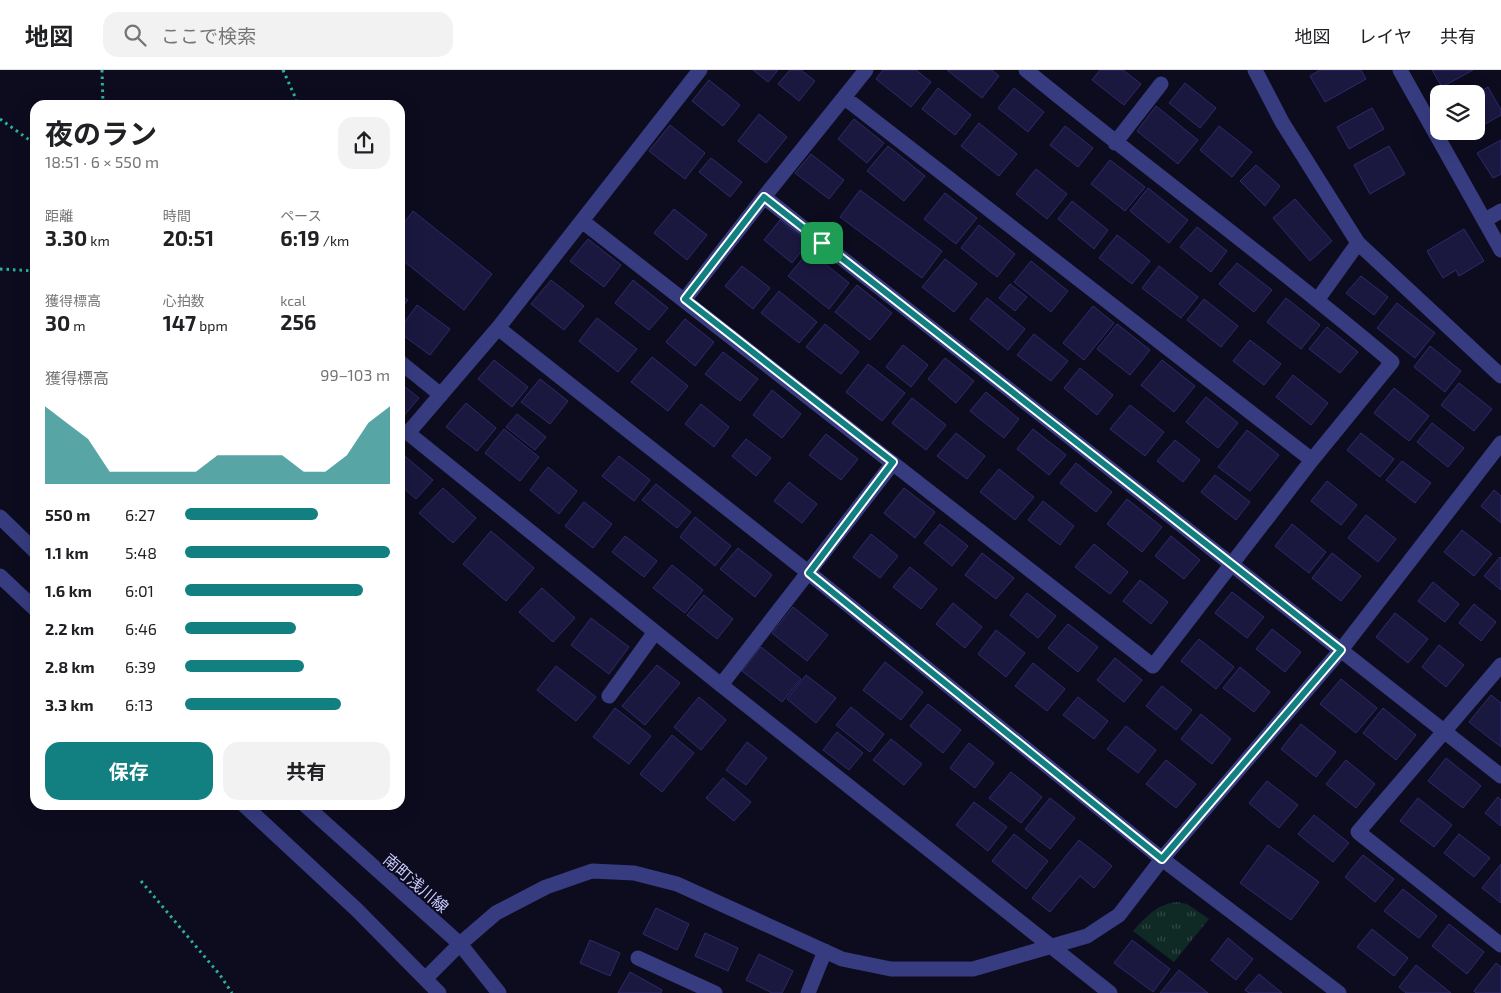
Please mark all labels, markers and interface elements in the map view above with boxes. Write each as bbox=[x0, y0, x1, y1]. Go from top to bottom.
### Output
search box bbox=[103, 12, 453, 57]
text: 地図 bbox=[25, 21, 73, 50]
icon: search bbox=[121, 21, 149, 49]
text: ここで検索 bbox=[161, 24, 256, 47]
text: 地図 bbox=[1295, 25, 1331, 47]
text: レイヤ bbox=[1359, 25, 1412, 47]
text: 共有 bbox=[1440, 25, 1476, 47]
map controls bbox=[1430, 85, 1485, 140]
button: layers bbox=[1430, 85, 1485, 140]
text: 夜のラン bbox=[45, 116, 157, 150]
button: share bbox=[338, 117, 390, 169]
text: 18:51 · 6 × 550 m bbox=[45, 152, 159, 171]
text: 距離 bbox=[45, 207, 73, 224]
text: 時間 bbox=[163, 207, 191, 224]
text: ペース bbox=[280, 207, 322, 224]
pin bbox=[801, 222, 843, 264]
text: 3.30 bbox=[45, 225, 87, 250]
text: 20:51 bbox=[163, 225, 214, 250]
text: 6:19 bbox=[280, 225, 320, 250]
icon: arrive bbox=[808, 229, 836, 257]
text: km bbox=[87, 232, 110, 249]
text: /km bbox=[320, 232, 349, 249]
text: 獲得標高 bbox=[45, 292, 101, 309]
text: 心拍数 bbox=[163, 292, 205, 309]
text: kcal bbox=[280, 292, 306, 309]
text: 256 bbox=[280, 309, 317, 334]
text: 30 bbox=[45, 310, 70, 335]
text: 147 bbox=[163, 310, 196, 335]
text: m bbox=[70, 317, 86, 334]
text: bpm bbox=[196, 317, 228, 334]
text: 99–103 m bbox=[320, 365, 390, 384]
text: 獲得標高 bbox=[45, 368, 109, 387]
text: 550 m bbox=[45, 505, 90, 524]
text: 6:27 bbox=[125, 505, 155, 524]
text: 1.1 km bbox=[45, 543, 89, 562]
text: 5:48 bbox=[125, 543, 157, 562]
text: 1.6 km bbox=[45, 581, 92, 600]
text: 6:01 bbox=[125, 581, 154, 600]
text: 2.2 km bbox=[45, 619, 94, 638]
text: 6:46 bbox=[125, 619, 157, 638]
text: 2.8 km bbox=[45, 657, 95, 676]
text: 6:39 bbox=[125, 657, 156, 676]
text: 3.3 km bbox=[45, 695, 94, 714]
text: 6:13 bbox=[125, 695, 153, 714]
button: 保存 bbox=[45, 742, 213, 800]
button: 共有 bbox=[223, 742, 390, 800]
street label: 南町浅川線 bbox=[380, 849, 453, 916]

